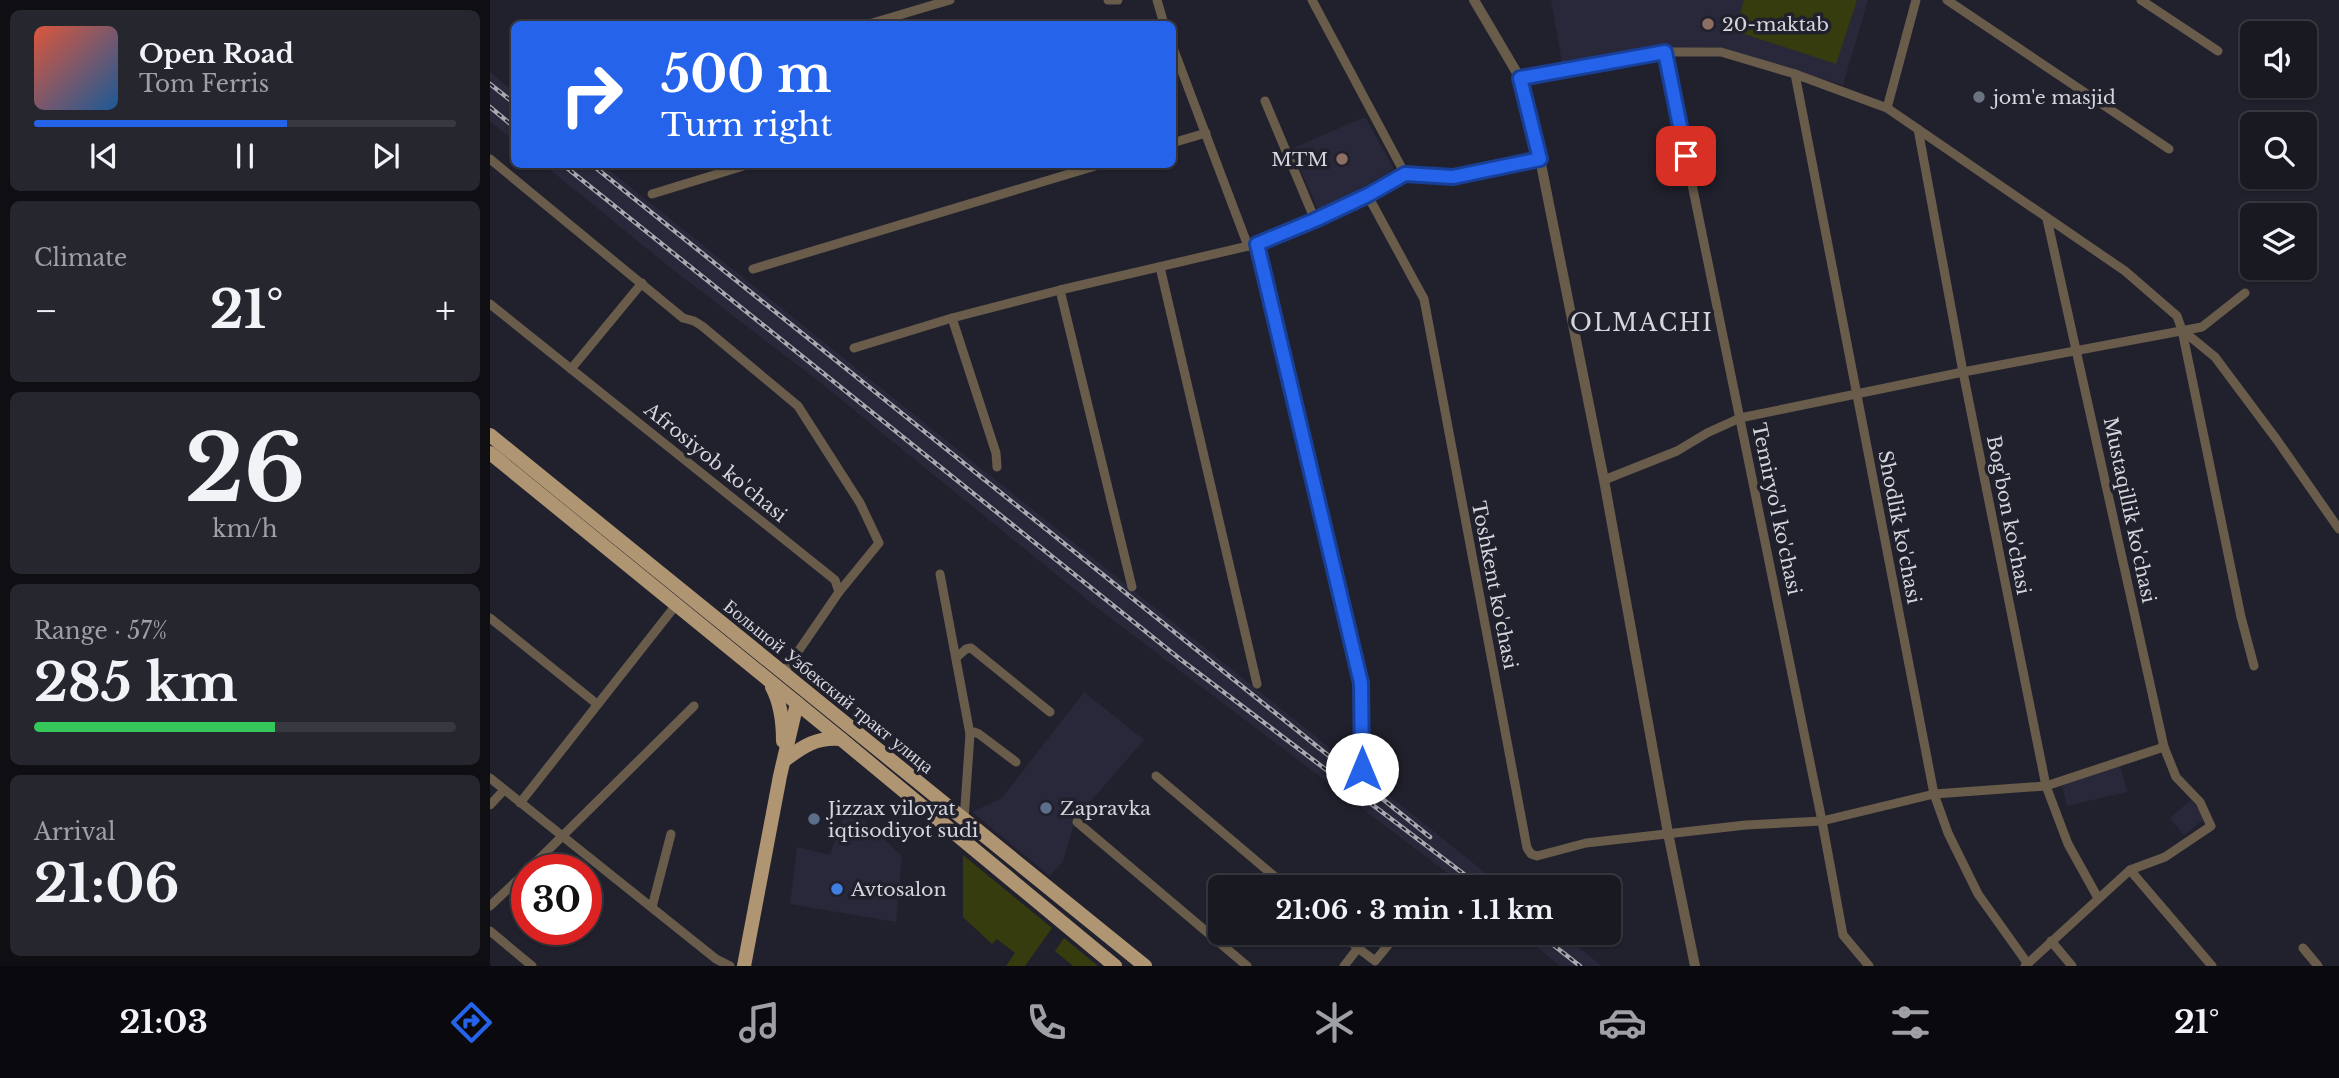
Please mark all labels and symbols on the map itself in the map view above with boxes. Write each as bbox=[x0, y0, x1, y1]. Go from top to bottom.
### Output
place label: 20-maktab bbox=[1722, 13, 1829, 36]
marker: 20-maktab bbox=[1700, 16, 1716, 32]
place label: jom'e masjid bbox=[1990, 86, 2116, 109]
marker: jom'e masjid bbox=[1971, 89, 1987, 105]
pin bbox=[1656, 126, 1716, 186]
place label: MTM bbox=[1271, 148, 1328, 171]
marker: MTM bbox=[1334, 151, 1350, 167]
district label: OLMACHI bbox=[1570, 309, 1714, 337]
street label: Afrosiyob ko'chasi bbox=[639, 397, 792, 527]
street label: Mustaqillik ko'chasi bbox=[2099, 415, 2161, 606]
street label: Temiryo'l ko'chasi bbox=[1747, 421, 1806, 598]
street label: Bog'bon ko'chasi bbox=[1982, 434, 2035, 597]
street label: Shodlik ko'chasi bbox=[1873, 448, 1926, 606]
street label: Toshkent ko'chasi bbox=[1467, 499, 1522, 671]
street label: Большой Узбекский тракт улица bbox=[719, 595, 939, 779]
position arrow bbox=[1325, 732, 1399, 806]
place label: Jizzax viloyat iqtisodiyot sudi bbox=[825, 797, 979, 842]
place label: Zapravka bbox=[1060, 797, 1151, 820]
marker: Zapravka bbox=[1038, 800, 1054, 816]
marker: Jizzax viloyat iqtisodiyot sudi bbox=[806, 811, 822, 827]
speed limit sign: 30 bbox=[511, 854, 602, 945]
place label: Avtosalon bbox=[850, 878, 947, 901]
marker: Avtosalon bbox=[829, 881, 845, 897]

